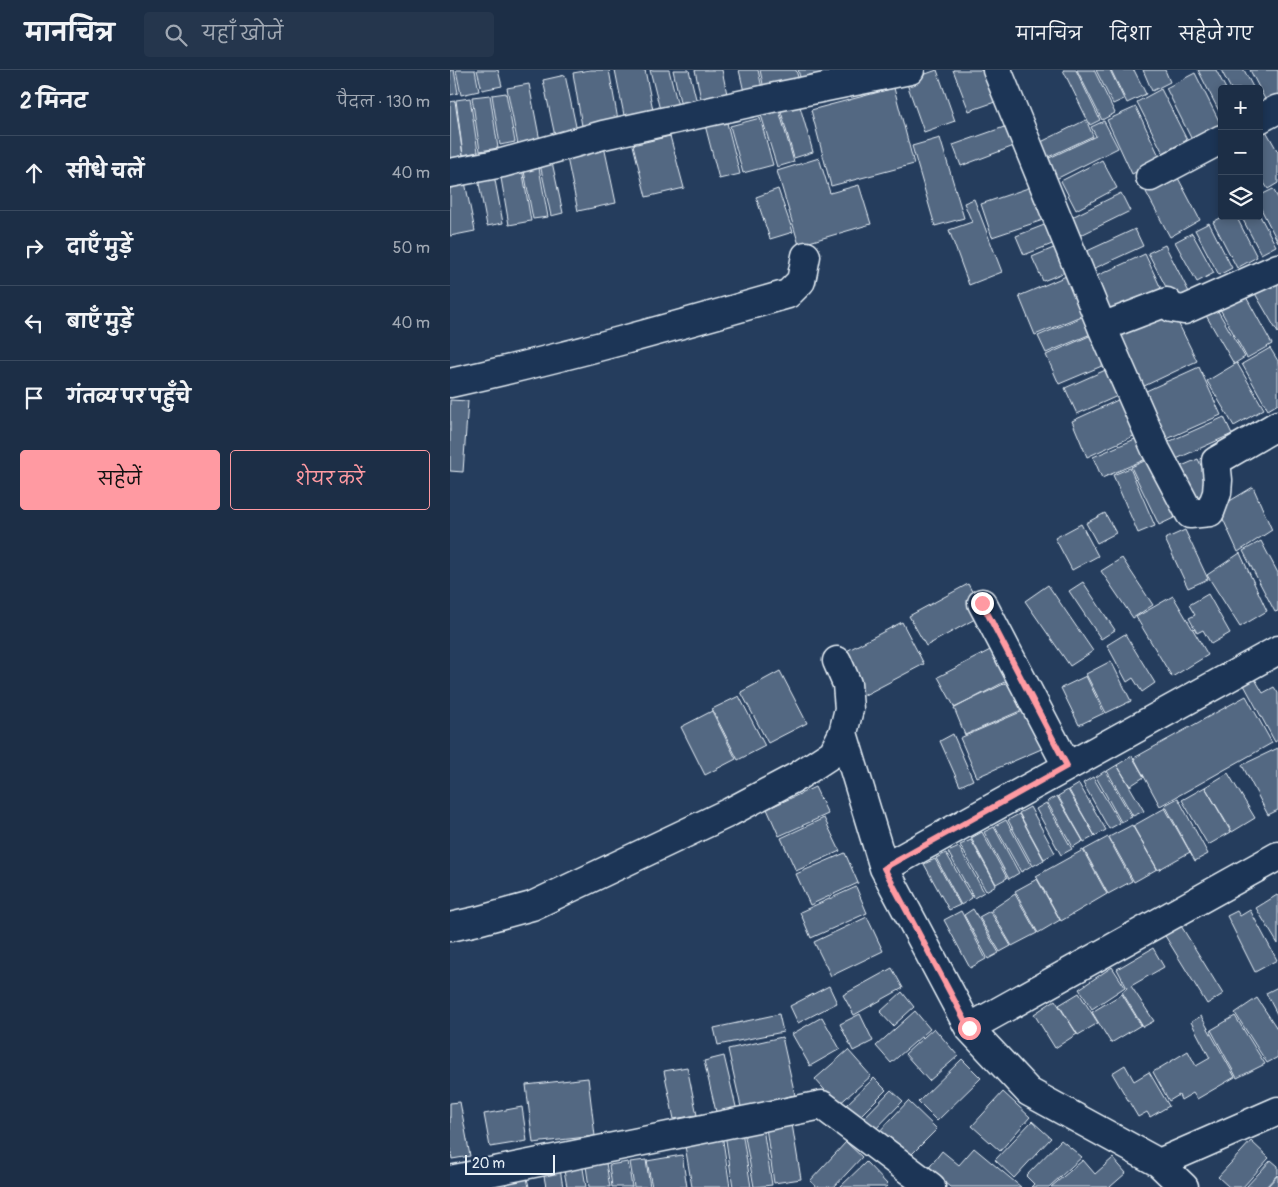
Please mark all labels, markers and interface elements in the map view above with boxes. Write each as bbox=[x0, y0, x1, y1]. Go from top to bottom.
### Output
search box bbox=[144, 12, 494, 57]
text: मानचित्र bbox=[25, 19, 114, 48]
icon: search bbox=[162, 21, 190, 49]
text: यहाँ खोजें bbox=[202, 22, 283, 46]
text: मानचित्र bbox=[1016, 23, 1082, 46]
text: दिशा bbox=[1110, 23, 1151, 46]
text: सहेजे गए bbox=[1179, 23, 1253, 46]
map controls bbox=[1218, 85, 1263, 220]
button: + bbox=[1218, 85, 1263, 130]
text: 2 मिनट bbox=[20, 88, 87, 115]
text: पैदल · 130 m bbox=[337, 92, 430, 112]
button: − bbox=[1218, 130, 1263, 175]
icon: ahead bbox=[20, 159, 48, 187]
text: सीधे चलें bbox=[67, 160, 144, 184]
text: 40 m bbox=[392, 163, 430, 183]
button: layers bbox=[1218, 175, 1263, 220]
icon: right bbox=[20, 234, 48, 262]
text: दाएँ मुड़ें bbox=[67, 235, 132, 259]
text: 50 m bbox=[393, 238, 430, 258]
icon: left bbox=[20, 309, 48, 337]
text: बाएँ मुड़ें bbox=[67, 310, 133, 334]
text: 40 m bbox=[392, 313, 430, 333]
icon: arrive bbox=[20, 384, 48, 412]
text: गंतव्य पर पहुँचे bbox=[67, 385, 191, 409]
button: सहेजें bbox=[20, 450, 220, 510]
button: शेयर करें bbox=[230, 450, 430, 510]
route end bbox=[971, 592, 994, 615]
route start bbox=[958, 1017, 981, 1040]
scale bar bbox=[465, 1152, 555, 1175]
text: 20 m bbox=[472, 1155, 505, 1172]

